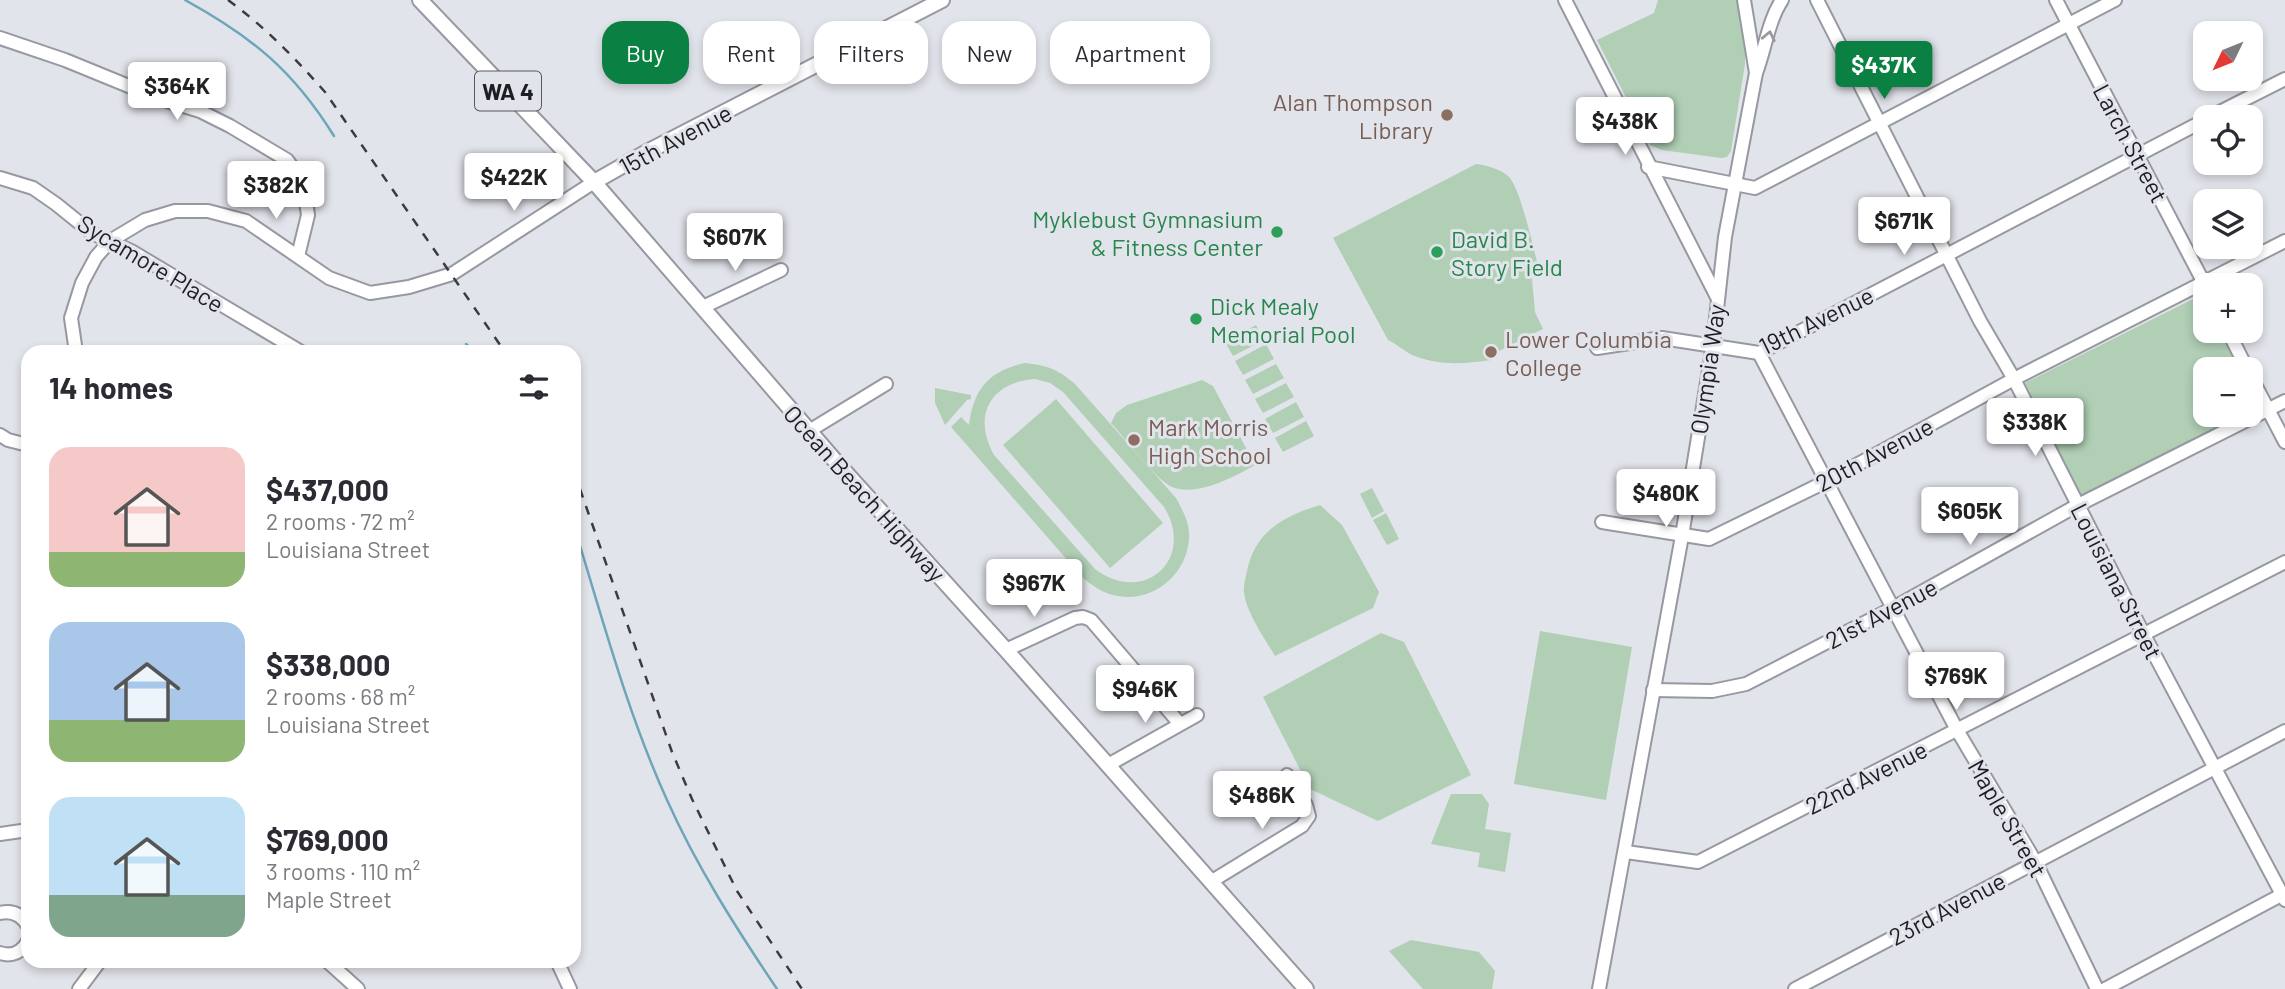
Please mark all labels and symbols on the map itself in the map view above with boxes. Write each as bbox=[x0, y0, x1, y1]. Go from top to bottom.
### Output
north arrow bbox=[2193, 21, 2263, 91]
one-way arrow bbox=[1760, 30, 1775, 42]
pin: $437K bbox=[1835, 42, 1933, 101]
pin: $364K bbox=[128, 62, 226, 122]
road number: WA 4 bbox=[475, 72, 541, 110]
street label: Larch Street bbox=[2088, 79, 2174, 207]
place label: Alan Thompson Library bbox=[1273, 87, 1433, 144]
street label: 15th Avenue bbox=[614, 97, 736, 181]
pin: $438K bbox=[1576, 97, 1674, 157]
marker: Alan Thompson Library bbox=[1439, 107, 1455, 123]
pin: $422K bbox=[465, 154, 563, 213]
pin: $382K bbox=[227, 162, 325, 221]
pin: $671K bbox=[1855, 198, 1953, 257]
place label: Myklebust Gymnasium & Fitness Center bbox=[1032, 204, 1263, 261]
street label: Sycamore Place bbox=[73, 208, 229, 318]
pin: $607K bbox=[686, 214, 784, 273]
marker: Myklebust Gymnasium & Fitness Center bbox=[1269, 224, 1285, 240]
place label: David B. Story Field bbox=[1451, 224, 1563, 281]
marker: David B. Story Field bbox=[1429, 244, 1445, 260]
street label: 19th Avenue bbox=[1754, 280, 1878, 360]
place label: Dick Mealy Memorial Pool bbox=[1210, 291, 1356, 348]
street label: Olympia Way bbox=[1684, 302, 1730, 436]
marker: Dick Mealy Memorial Pool bbox=[1188, 311, 1204, 327]
place label: Lower Columbia College bbox=[1505, 324, 1672, 381]
marker: Lower Columbia College bbox=[1483, 344, 1499, 360]
pin: $338K bbox=[1986, 398, 2084, 458]
street label: Ocean Beach Highway bbox=[778, 399, 952, 587]
street label: 20th Avenue bbox=[1810, 411, 1938, 497]
place label: Mark Morris High School bbox=[1148, 412, 1271, 469]
marker: Mark Morris High School bbox=[1126, 432, 1142, 448]
pin: $480K bbox=[1617, 470, 1715, 529]
pin: $605K bbox=[1921, 488, 2019, 547]
street label: Louisiana Street bbox=[2065, 498, 2169, 664]
pin: $967K bbox=[985, 560, 1083, 619]
street label: 21st Avenue bbox=[1820, 571, 1942, 655]
pin: $769K bbox=[1907, 652, 2005, 712]
pin: $946K bbox=[1096, 666, 1194, 725]
street label: 22nd Avenue bbox=[1800, 734, 1932, 820]
street label: Maple Street bbox=[1963, 754, 2053, 882]
pin: $486K bbox=[1213, 772, 1311, 831]
street label: 23rd Avenue bbox=[1884, 865, 2010, 951]

